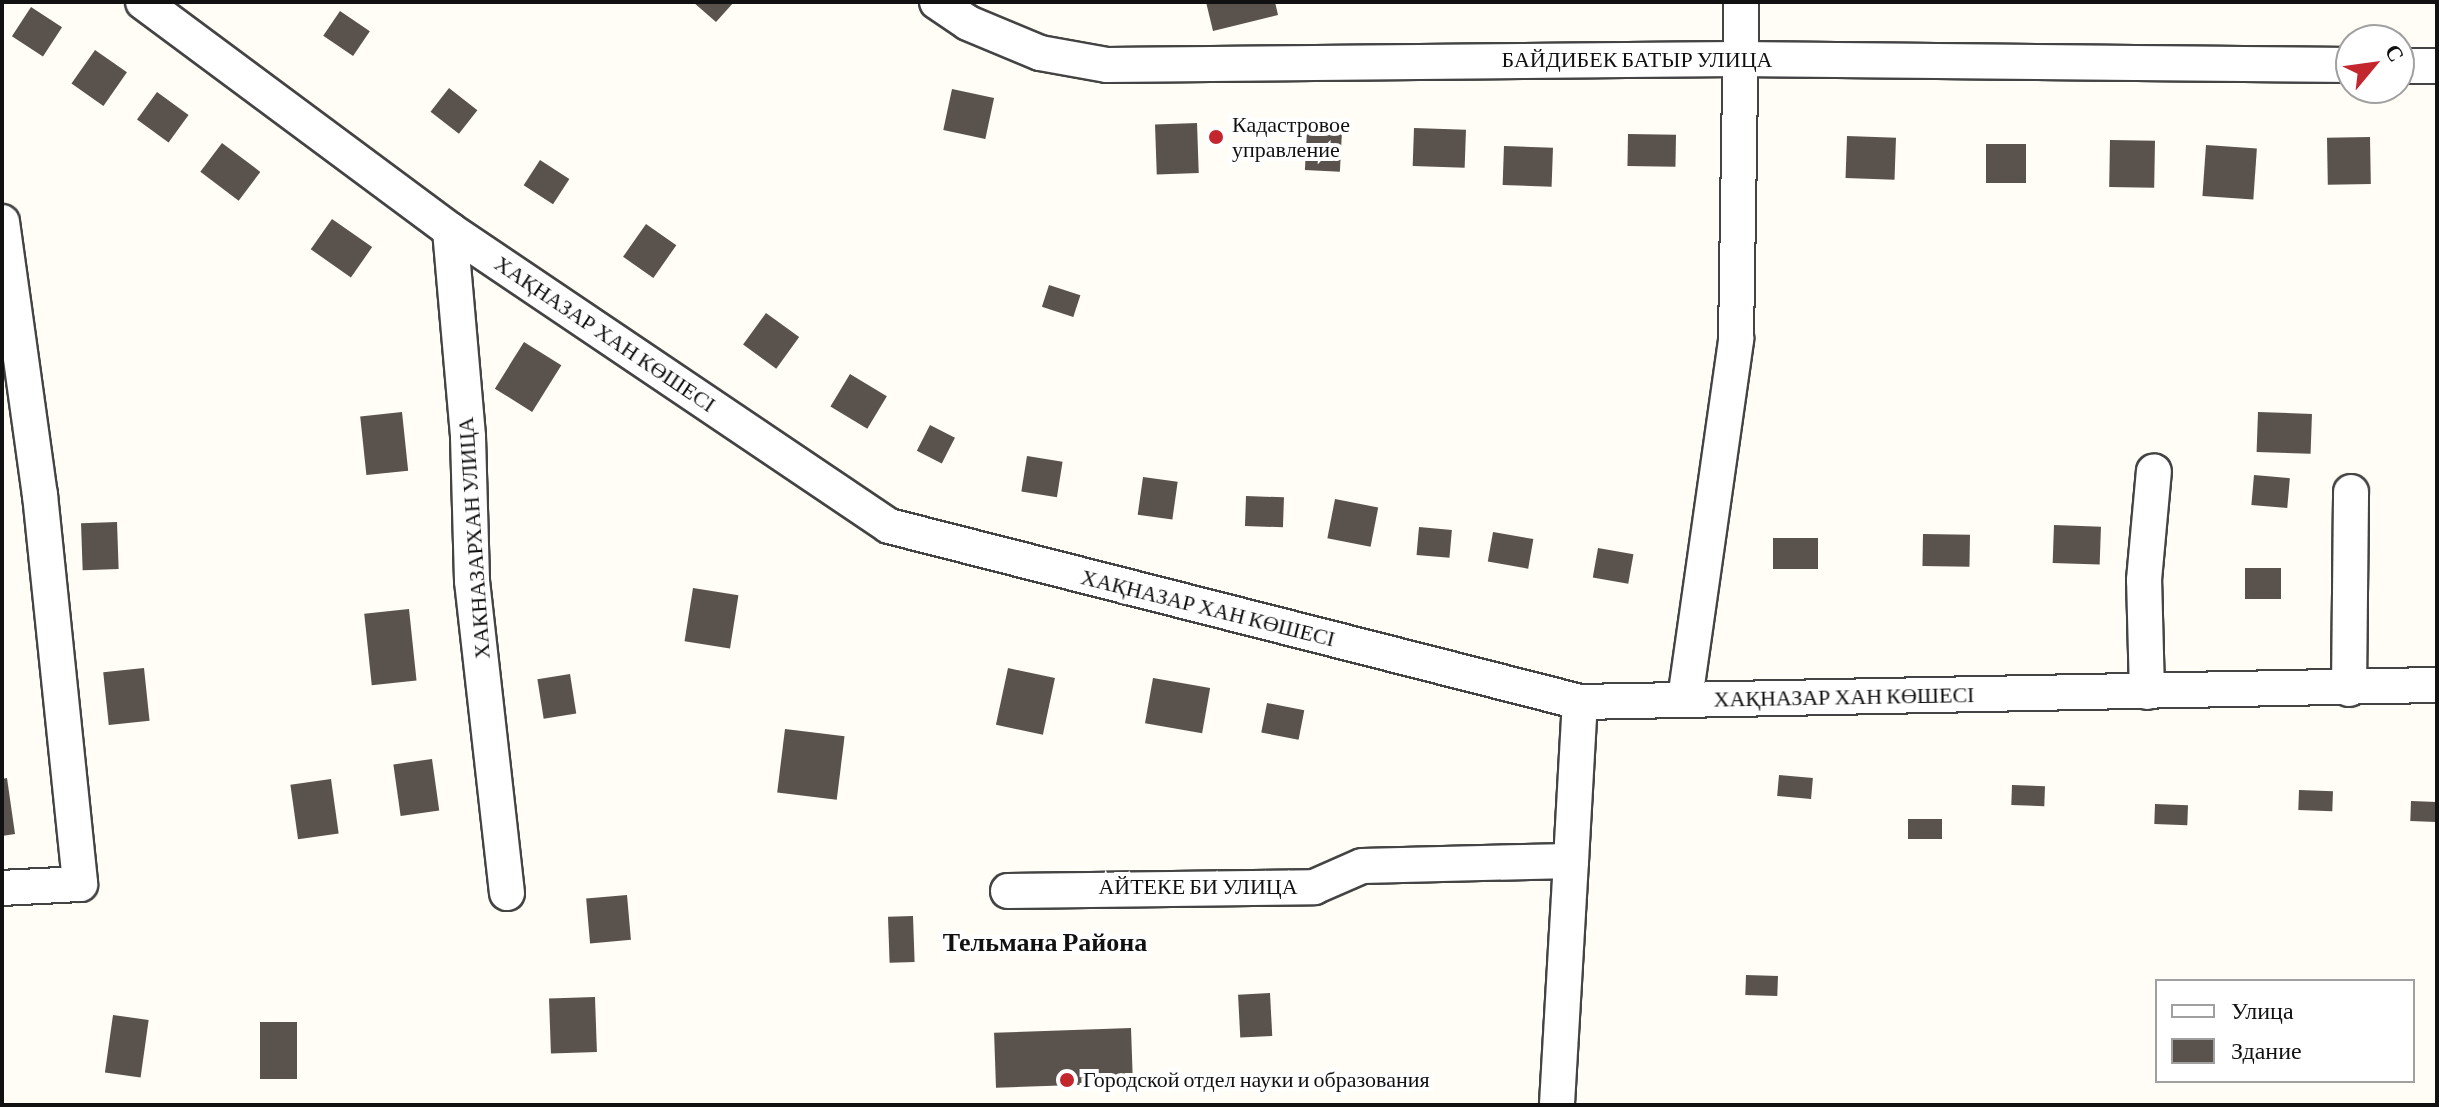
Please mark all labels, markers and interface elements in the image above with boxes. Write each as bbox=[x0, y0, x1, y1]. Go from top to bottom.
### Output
north arrow bbox=[2335, 24, 2415, 104]
text: С bbox=[2380, 40, 2409, 66]
street label: БАЙДИБЕК БАТЫР УЛИЦА bbox=[1502, 47, 1772, 73]
place label: Кадастровое управление bbox=[1232, 111, 1350, 162]
marker: Кадастровое управление bbox=[1207, 128, 1225, 146]
street label: ХАҚНАЗАР ХАН КӨШЕСІ bbox=[489, 250, 721, 418]
street label: ХАКНАЗАРХАН УЛИЦА bbox=[452, 416, 496, 660]
street label: ХАҚНАЗАР ХАН КӨШЕСІ bbox=[1078, 564, 1338, 652]
street label: ХАҚНАЗАР ХАН КӨШЕСІ bbox=[1713, 682, 1975, 712]
street label: АЙТЕКЕ БИ УЛИЦА bbox=[1098, 874, 1298, 900]
district label: Тельмана Района bbox=[943, 927, 1147, 959]
legend bbox=[2155, 979, 2415, 1083]
text: Улица bbox=[2231, 997, 2294, 1024]
text: Здание bbox=[2231, 1037, 2302, 1064]
place label: Городской отдел науки и образования bbox=[1083, 1067, 1430, 1093]
marker: Городской отдел науки и образования bbox=[1058, 1071, 1076, 1089]

